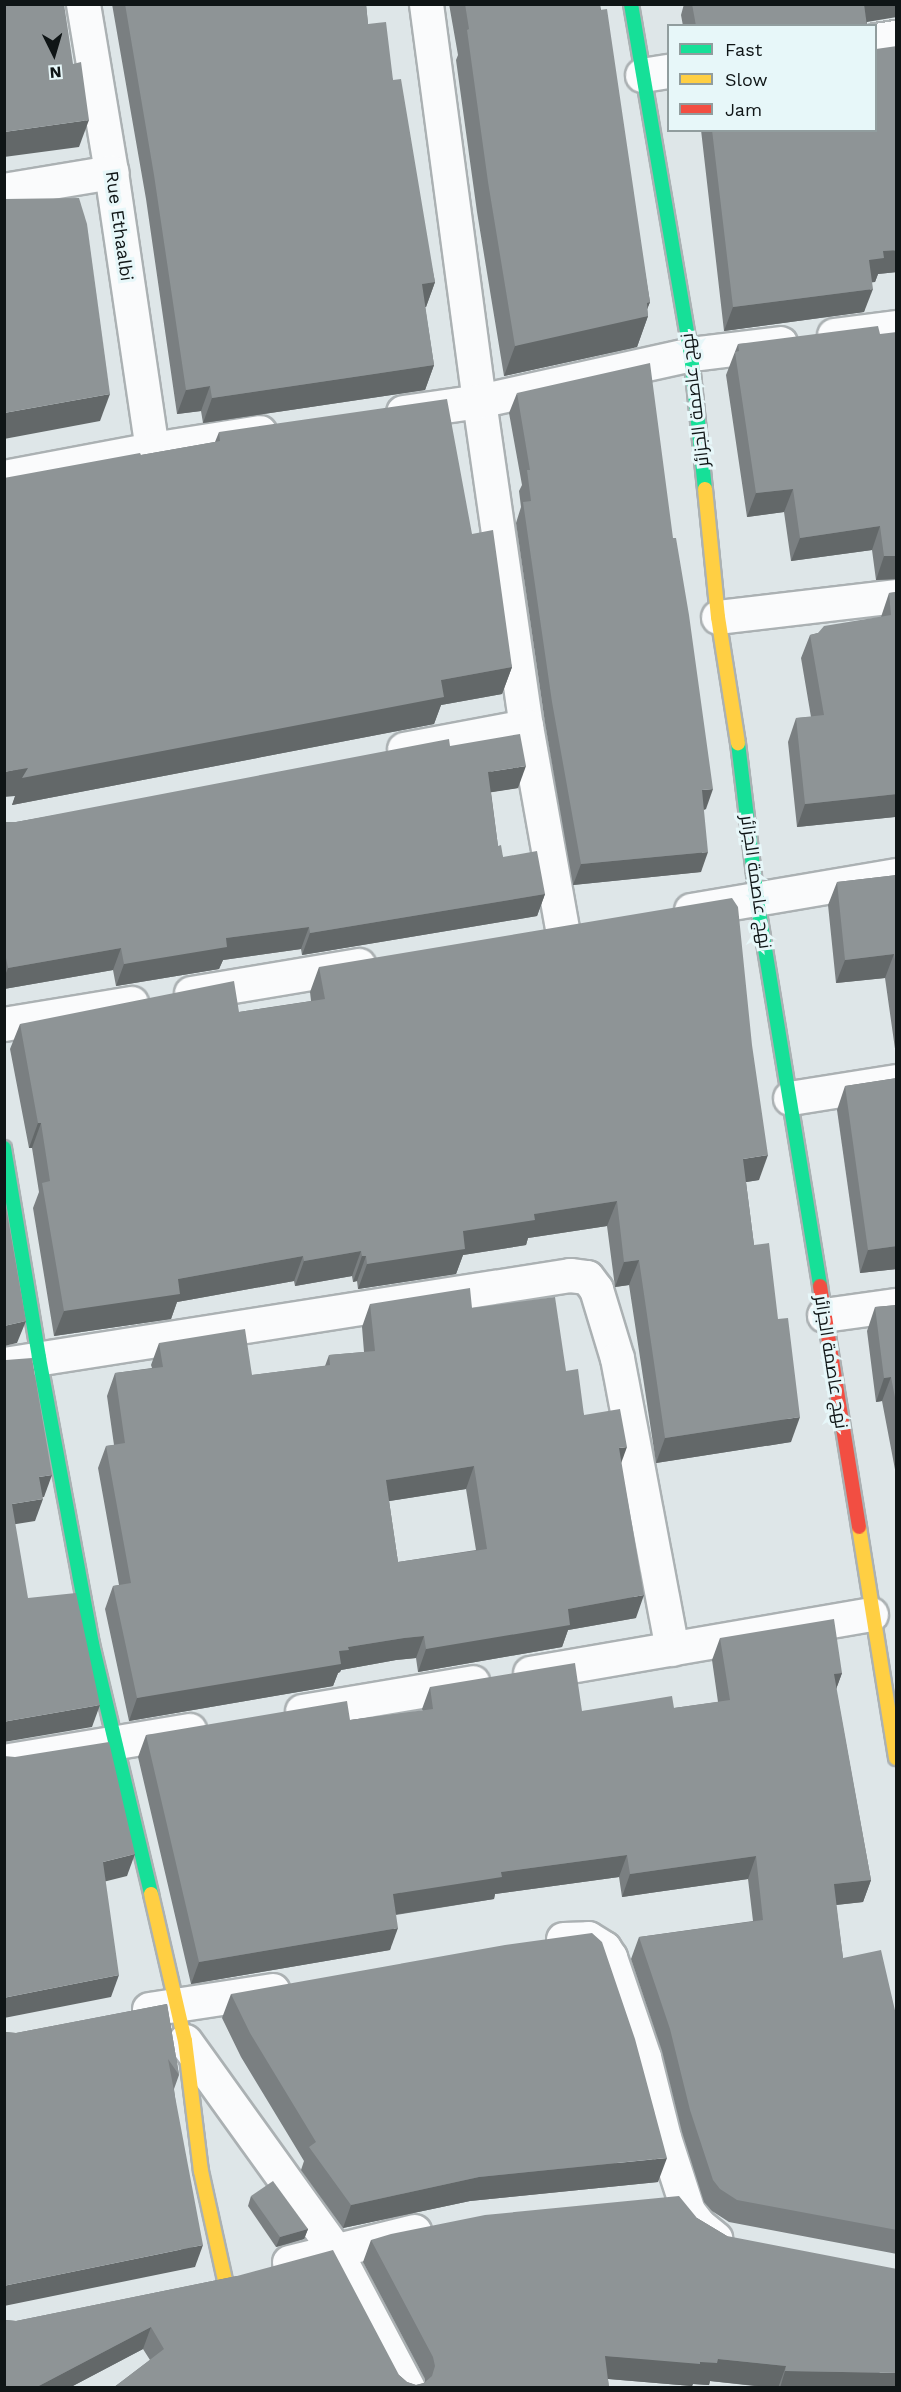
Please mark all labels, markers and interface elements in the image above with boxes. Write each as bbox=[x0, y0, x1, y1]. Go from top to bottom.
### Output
north arrow bbox=[24, 24, 84, 84]
legend bbox=[667, 24, 877, 132]
text: Fast bbox=[725, 39, 762, 60]
text: N bbox=[49, 62, 62, 82]
text: Slow bbox=[725, 69, 768, 90]
text: Jam bbox=[725, 99, 762, 120]
street label: Rue Ethaalbi bbox=[101, 169, 137, 283]
street label: نهج عاصمة الجزائر bbox=[676, 332, 714, 468]
street label: نهج عاصمة الجزائر bbox=[736, 814, 776, 950]
street label: نهج عاصمة الجزائر bbox=[810, 1294, 852, 1430]

